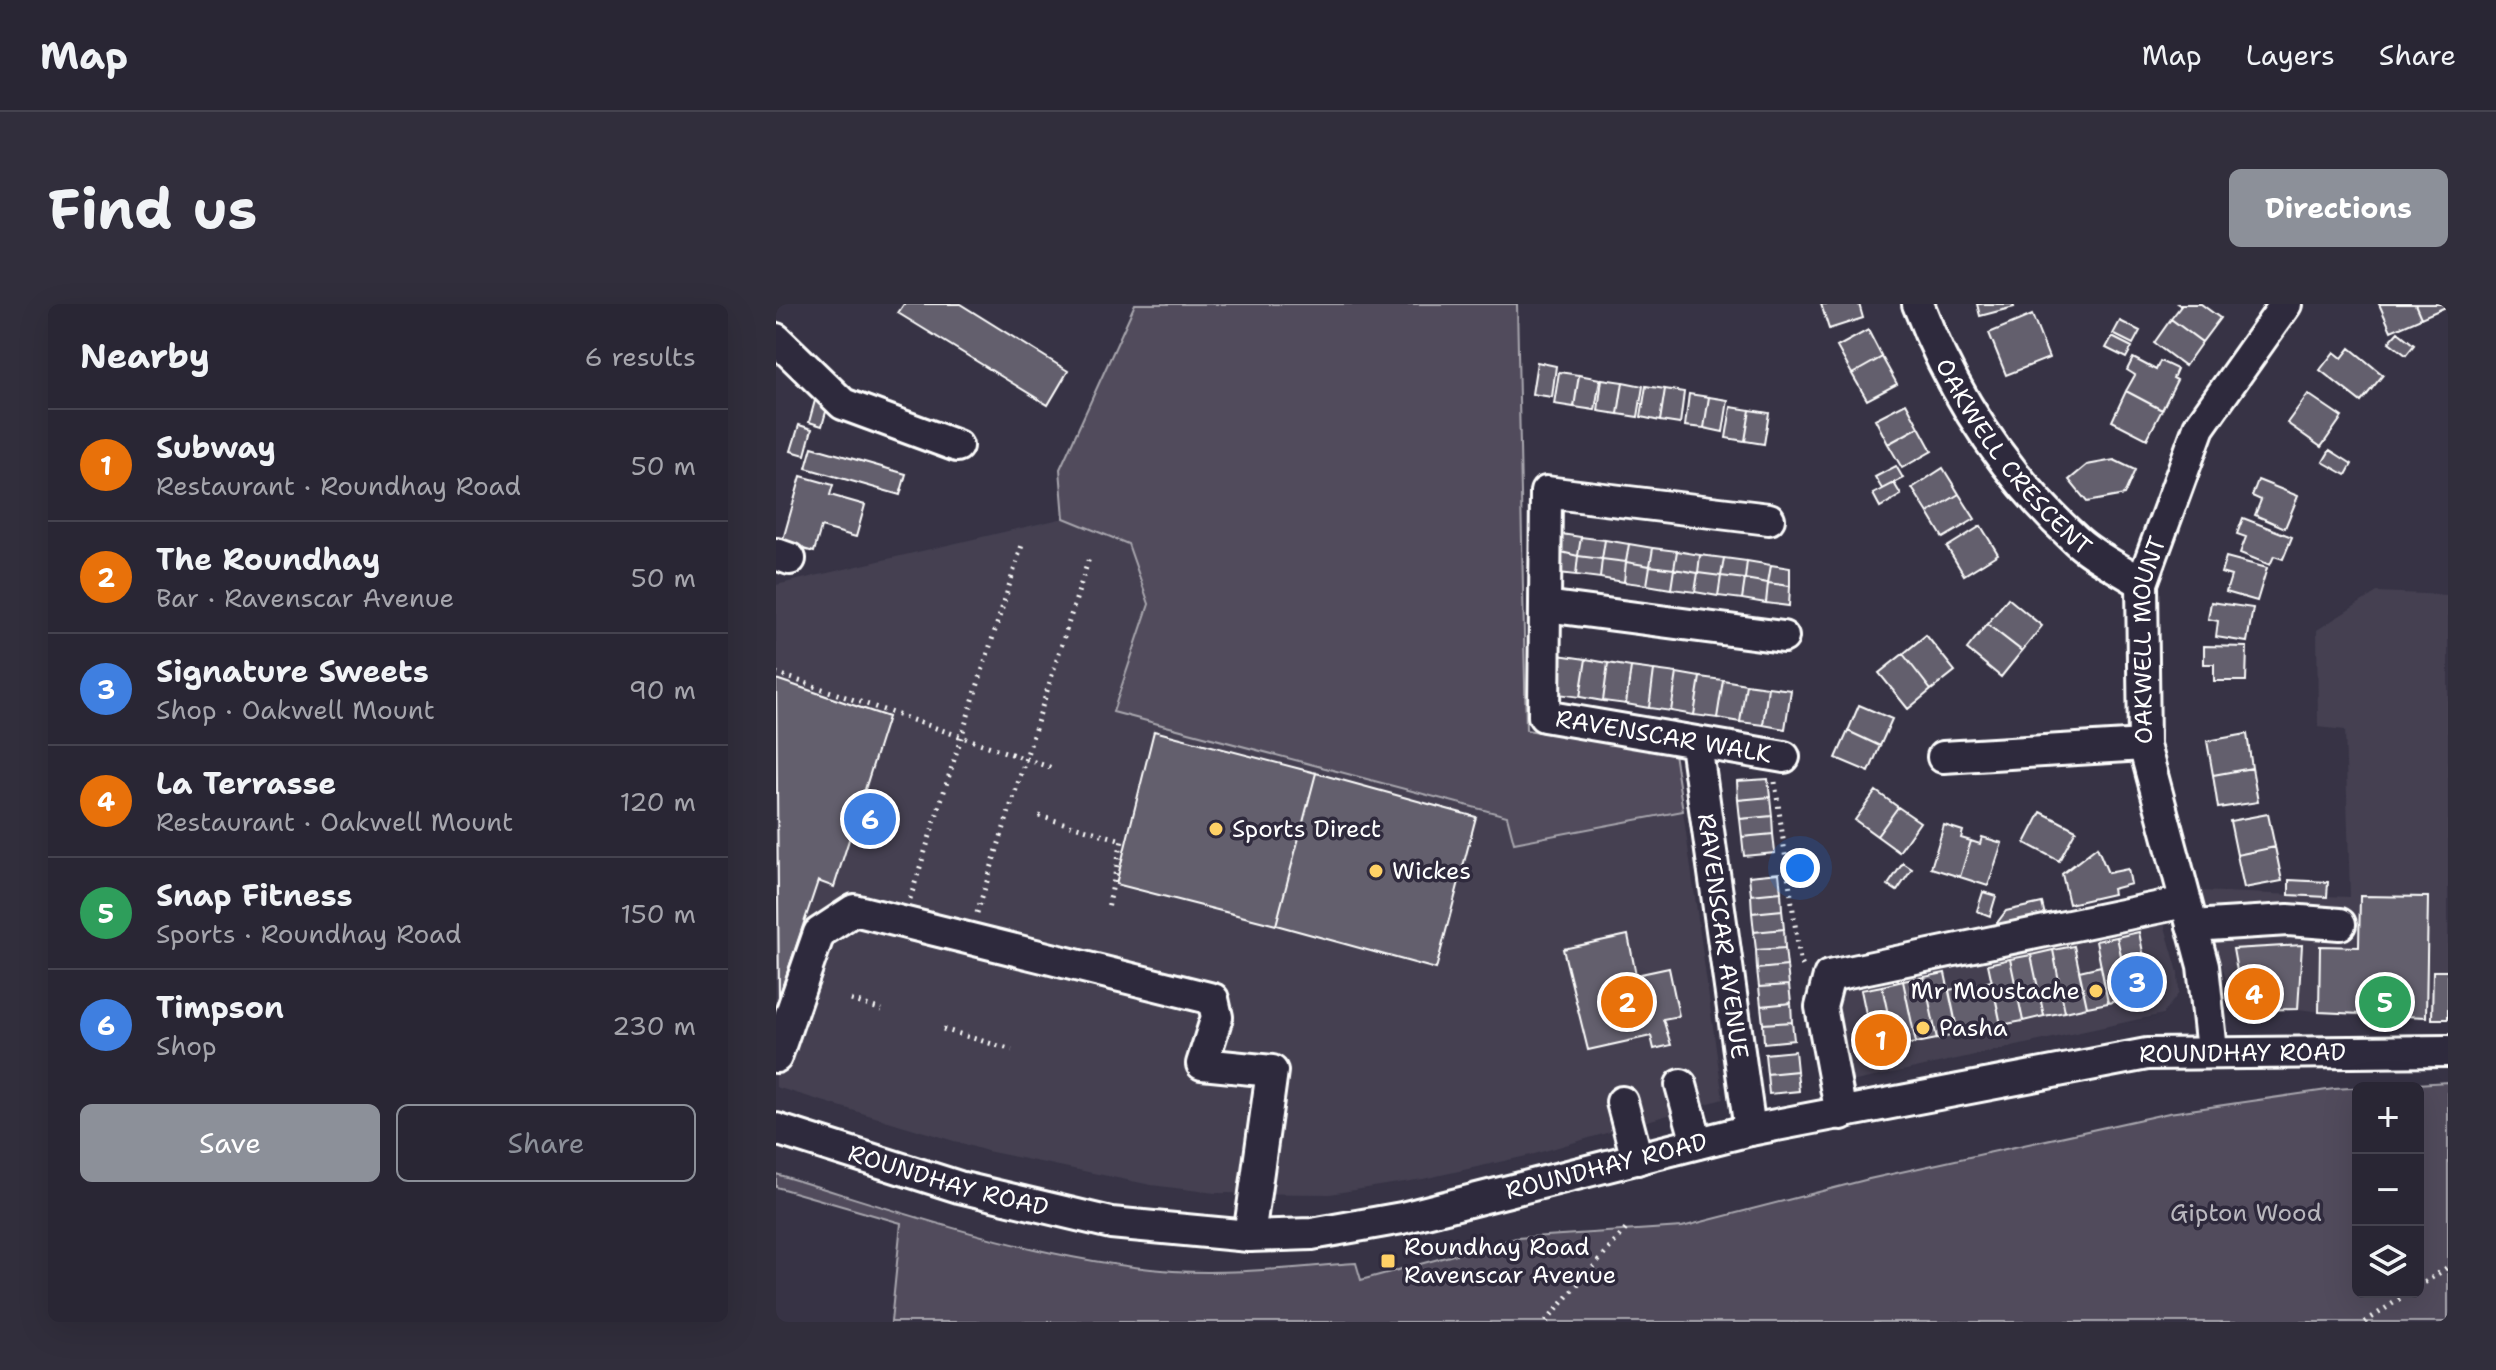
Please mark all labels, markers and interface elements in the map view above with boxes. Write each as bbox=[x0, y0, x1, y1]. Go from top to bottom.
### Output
text: Map bbox=[40, 30, 128, 81]
text: Map bbox=[2142, 36, 2202, 74]
text: Layers bbox=[2246, 36, 2335, 74]
text: Share bbox=[2379, 36, 2456, 74]
button: Directions bbox=[2229, 169, 2448, 247]
text: Find us bbox=[48, 171, 257, 246]
text: Nearby bbox=[80, 333, 210, 379]
text: 6 results bbox=[584, 339, 696, 374]
street label: OAKWELL CRESCENT bbox=[1928, 353, 2098, 563]
text: Subway bbox=[156, 427, 276, 468]
text: 1 bbox=[100, 448, 112, 483]
text: 50 m bbox=[631, 448, 696, 483]
text: Restaurant · Roundhay Road bbox=[156, 468, 521, 503]
street label: OAKWELL MOUNT bbox=[2126, 532, 2174, 744]
text: The Roundhay bbox=[156, 539, 380, 580]
text: 2 bbox=[97, 560, 115, 595]
text: 50 m bbox=[631, 560, 696, 595]
text: Bar · Ravenscar Avenue bbox=[156, 580, 454, 615]
text: Signature Sweets bbox=[156, 651, 429, 692]
text: 3 bbox=[97, 672, 115, 707]
text: 90 m bbox=[629, 672, 696, 707]
text: Shop · Oakwell Mount bbox=[156, 692, 435, 727]
street label: RAVENSCAR WALK bbox=[1553, 702, 1775, 771]
text: La Terrasse bbox=[156, 763, 336, 804]
text: 4 bbox=[97, 784, 115, 819]
text: 120 m bbox=[620, 784, 696, 819]
pin: 6 bbox=[844, 789, 896, 849]
text: Restaurant · Oakwell Mount bbox=[156, 804, 513, 839]
street label: RAVENSCAR AVENUE bbox=[1690, 811, 1756, 1061]
place label: Sports Direct bbox=[1232, 813, 1381, 845]
marker: Sports Direct bbox=[1207, 820, 1225, 838]
your location bbox=[1780, 848, 1820, 888]
place label: Wickes bbox=[1392, 855, 1471, 887]
marker: Wickes bbox=[1367, 862, 1385, 880]
text: Snap Fitness bbox=[156, 875, 352, 916]
text: 5 bbox=[98, 896, 114, 931]
text: 150 m bbox=[620, 896, 696, 931]
text: Sports · Roundhay Road bbox=[156, 916, 462, 951]
pin: 3 bbox=[2111, 952, 2163, 1012]
pin: 4 bbox=[2228, 964, 2280, 1024]
pin: 2 bbox=[1601, 972, 1653, 1032]
pin: 5 bbox=[2359, 972, 2411, 1032]
place label: Mr Moustache bbox=[1911, 975, 2080, 1007]
marker: Mr Moustache bbox=[2087, 982, 2105, 1000]
text: Timpson bbox=[156, 987, 284, 1028]
text: 6 bbox=[97, 1008, 115, 1043]
text: 230 m bbox=[612, 1008, 696, 1043]
pin: 1 bbox=[1855, 1010, 1907, 1070]
place label: Pasha bbox=[1939, 1012, 2008, 1044]
marker: Pasha bbox=[1914, 1019, 1932, 1037]
text: Shop bbox=[156, 1028, 217, 1063]
street label: ROUNDHAY ROAD bbox=[2139, 1036, 2346, 1070]
map controls bbox=[2352, 1082, 2424, 1298]
button: + bbox=[2352, 1082, 2424, 1154]
button: Save bbox=[80, 1104, 380, 1182]
button: Share bbox=[396, 1104, 696, 1182]
street label: ROUNDHAY ROAD bbox=[1502, 1125, 1711, 1207]
street label: ROUNDHAY ROAD bbox=[844, 1137, 1052, 1224]
button: − bbox=[2352, 1154, 2424, 1226]
park label: Gipton Wood bbox=[2170, 1197, 2322, 1229]
button: layers bbox=[2352, 1226, 2424, 1298]
place label: Roundhay Road Ravenscar Avenue bbox=[1404, 1231, 1616, 1291]
marker: Roundhay Road Ravenscar Avenue bbox=[1379, 1252, 1397, 1270]

